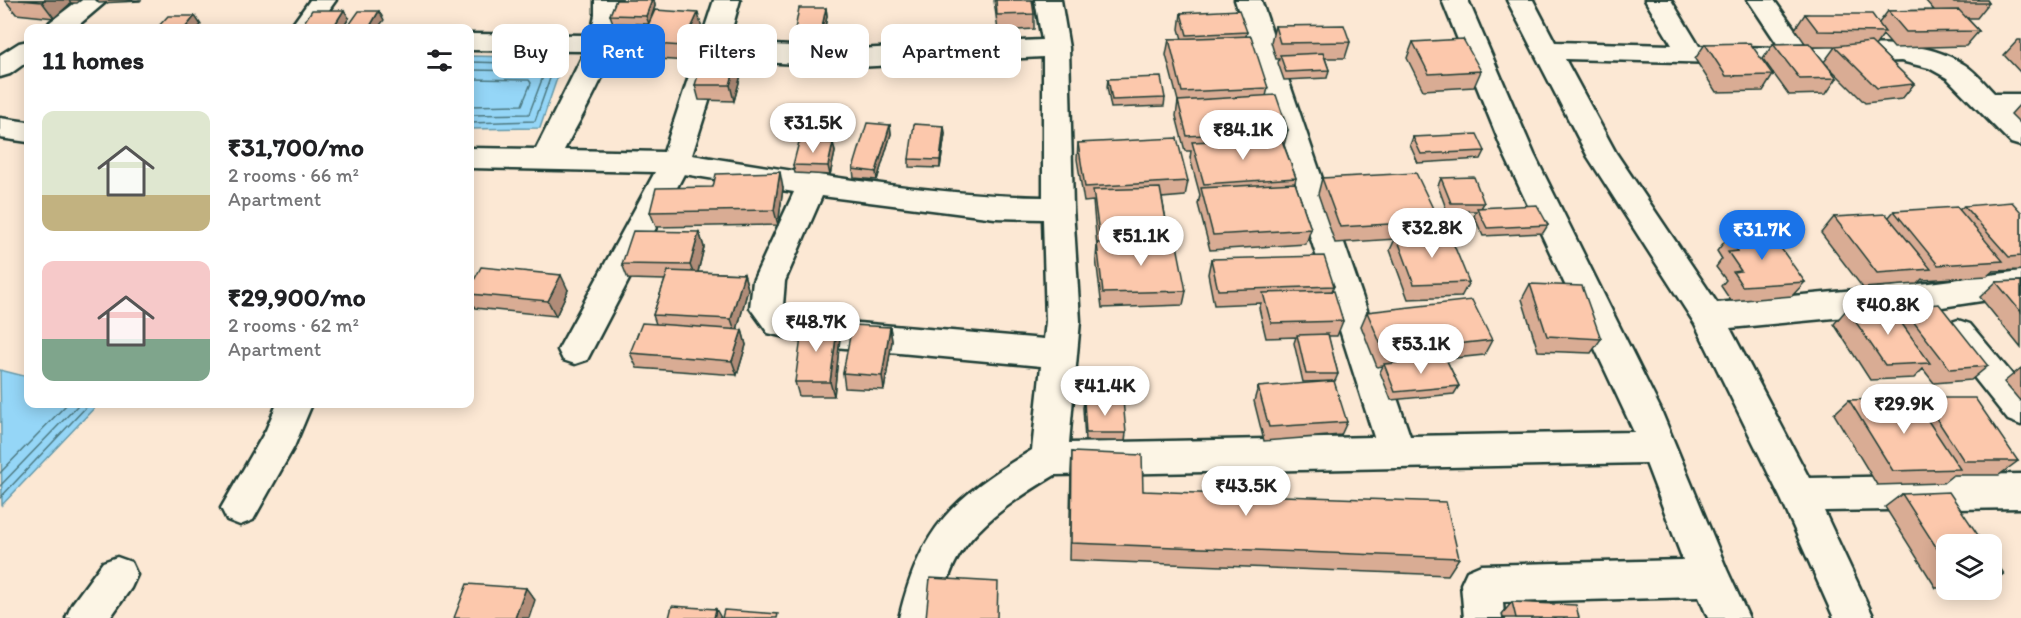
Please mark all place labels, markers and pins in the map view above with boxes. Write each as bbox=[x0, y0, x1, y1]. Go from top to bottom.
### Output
pin: ₹31.5K bbox=[764, 103, 862, 154]
pin: ₹84.1K bbox=[1194, 110, 1292, 161]
pin: ₹32.8K bbox=[1383, 208, 1481, 259]
pin: ₹31.7K bbox=[1713, 210, 1811, 261]
pin: ₹51.1K bbox=[1092, 216, 1190, 267]
pin: ₹40.8K bbox=[1839, 285, 1937, 336]
pin: ₹48.7K bbox=[767, 302, 865, 353]
pin: ₹53.1K bbox=[1372, 324, 1470, 375]
pin: ₹41.4K bbox=[1056, 366, 1154, 417]
pin: ₹29.9K bbox=[1855, 384, 1953, 435]
pin: ₹43.5K bbox=[1197, 466, 1295, 517]

